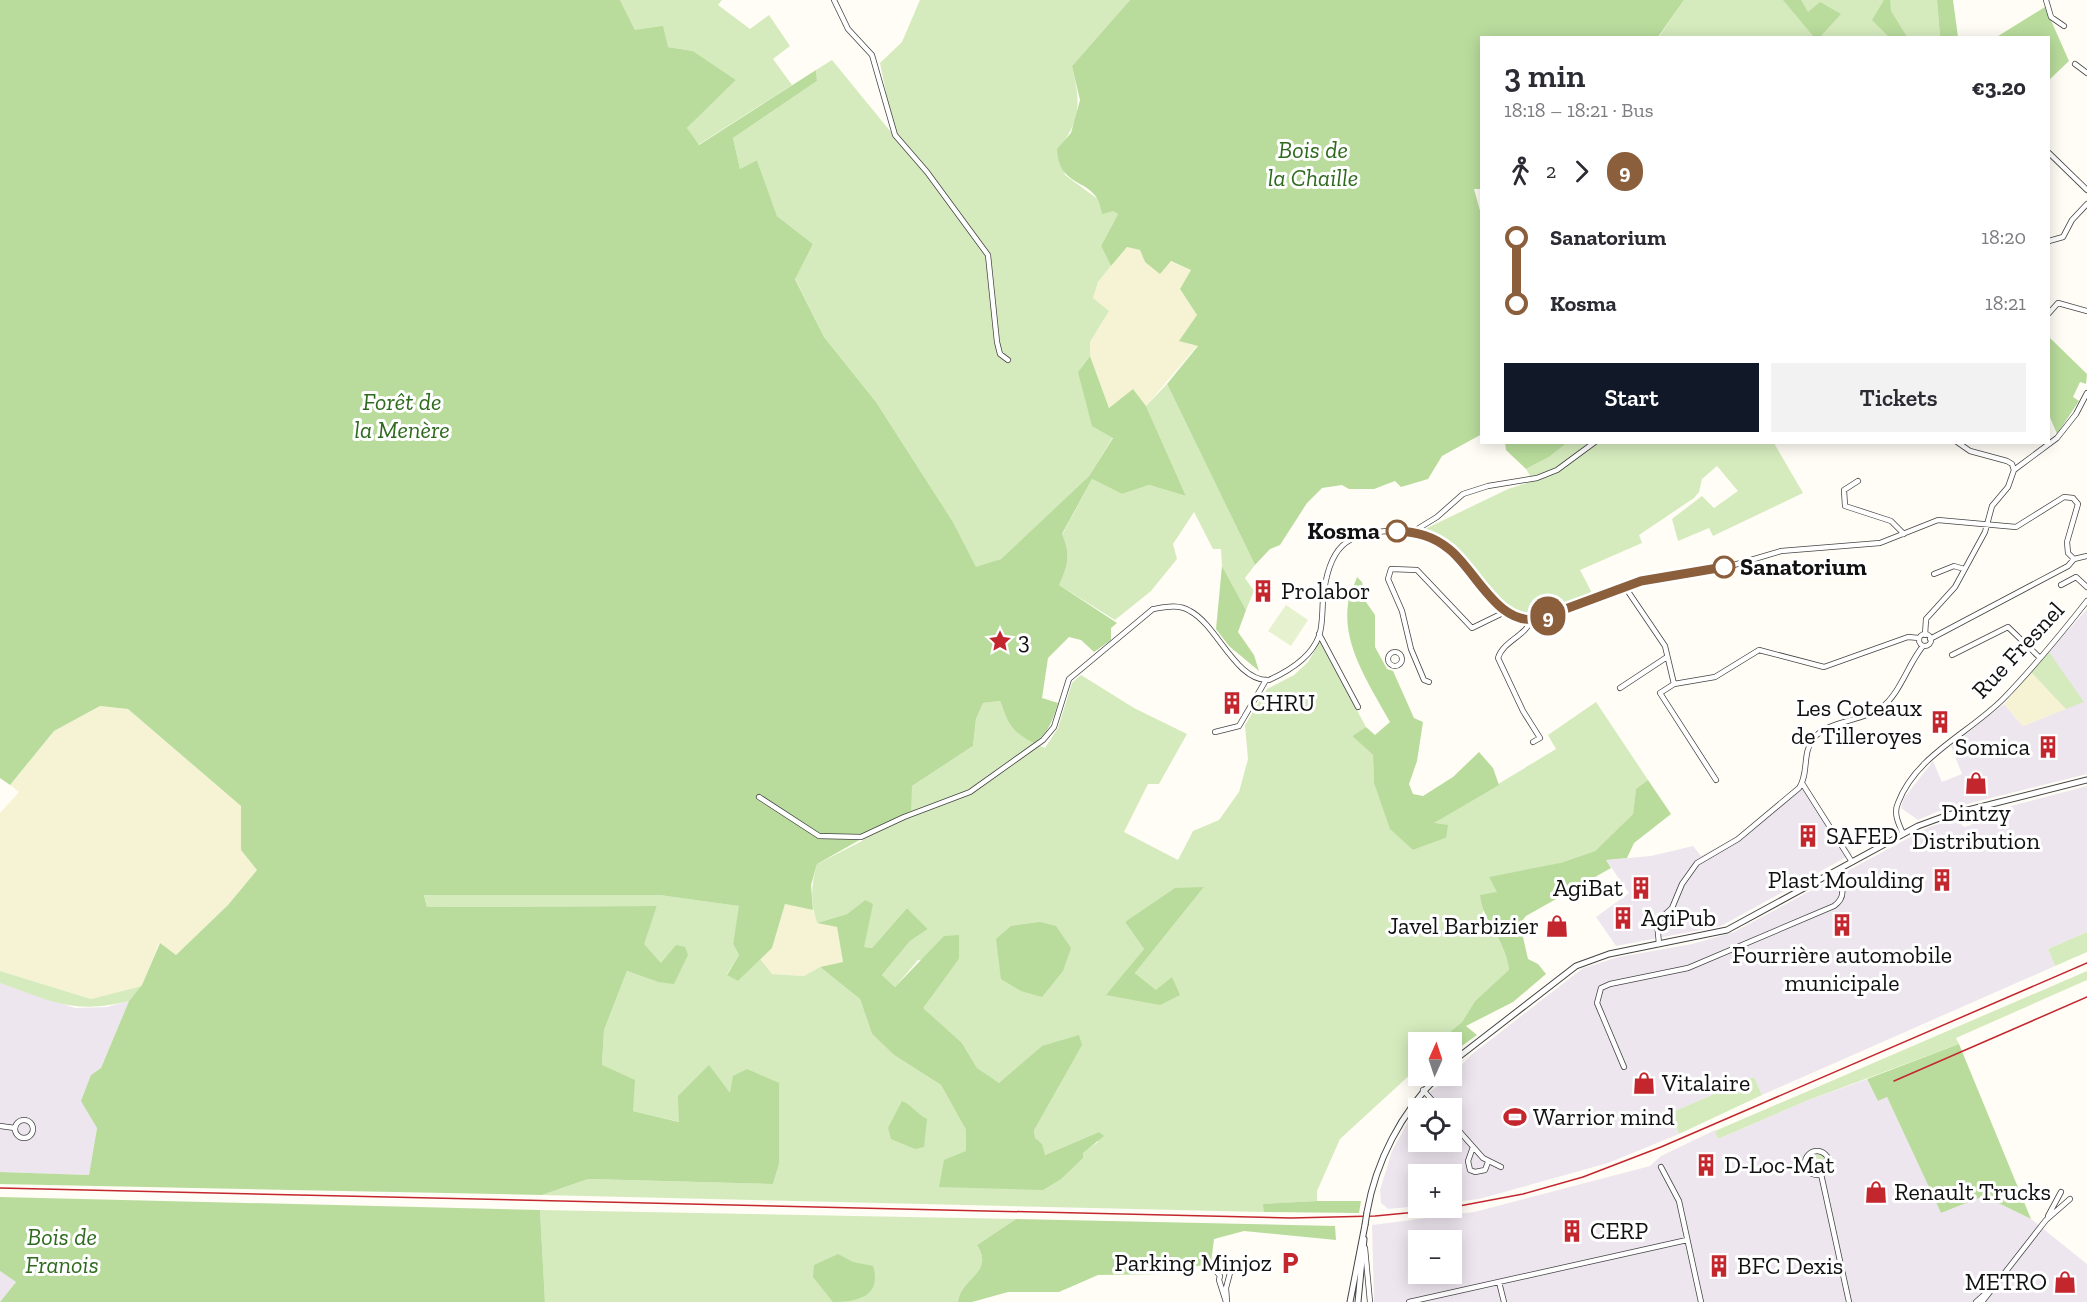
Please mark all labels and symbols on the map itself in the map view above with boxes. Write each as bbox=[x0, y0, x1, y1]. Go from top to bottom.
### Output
park label: Bois de la Chaille bbox=[1268, 135, 1358, 192]
park label: Forêt de la Menère bbox=[354, 387, 450, 444]
place label: Kosma bbox=[1307, 516, 1380, 545]
marker: Kosma bbox=[1386, 520, 1408, 542]
place label: Sanatorium bbox=[1740, 552, 1867, 581]
marker: Sanatorium bbox=[1713, 556, 1735, 578]
place label: Prolabor bbox=[1281, 576, 1370, 605]
building icon: Prolabor bbox=[1250, 578, 1276, 604]
street label: Rue Fresnel bbox=[1966, 595, 2070, 704]
line badge: 9 bbox=[1528, 596, 1568, 636]
place label: 3 bbox=[1018, 626, 1030, 655]
place icon: 3 bbox=[987, 628, 1013, 654]
place label: CHRU bbox=[1250, 688, 1315, 717]
building icon: CHRU bbox=[1219, 690, 1245, 716]
place label: Les Coteaux de Tilleroyes bbox=[1791, 693, 1922, 750]
building icon: Les Coteaux de Tilleroyes bbox=[1927, 709, 1953, 735]
place label: Somica bbox=[1955, 732, 2030, 761]
building icon: Somica bbox=[2035, 734, 2061, 760]
shop icon: Dintzy Distribution bbox=[1963, 770, 1989, 796]
place label: Dintzy Distribution bbox=[1912, 798, 2040, 855]
place label: SAFED bbox=[1826, 821, 1898, 850]
building icon: SAFED bbox=[1795, 823, 1821, 849]
place label: Plast Moulding bbox=[1768, 865, 1924, 894]
building icon: Plast Moulding bbox=[1929, 867, 1955, 893]
place label: AgiBat bbox=[1553, 873, 1623, 902]
building icon: AgiBat bbox=[1628, 875, 1654, 901]
place label: AgiPub bbox=[1641, 903, 1716, 932]
building icon: AgiPub bbox=[1610, 905, 1636, 931]
place label: Javel Barbizier bbox=[1388, 911, 1539, 940]
building icon: Fourrière automobile municipale bbox=[1829, 912, 1855, 938]
shop icon: Javel Barbizier bbox=[1544, 913, 1570, 939]
place label: Fourrière automobile municipale bbox=[1732, 940, 1952, 997]
north arrow bbox=[1408, 1032, 1462, 1086]
place label: Vitalaire bbox=[1661, 1068, 1750, 1097]
shop icon: Vitalaire bbox=[1631, 1070, 1657, 1096]
place label: Warrior mind bbox=[1533, 1102, 1675, 1131]
sports icon: Warrior mind bbox=[1502, 1104, 1528, 1130]
place label: D-Loc-Mat bbox=[1724, 1150, 1834, 1179]
building icon: D-Loc-Mat bbox=[1693, 1152, 1719, 1178]
place label: Renault Trucks bbox=[1894, 1177, 2051, 1206]
shop icon: Renault Trucks bbox=[1863, 1179, 1889, 1205]
place label: CERP bbox=[1590, 1216, 1648, 1245]
building icon: CERP bbox=[1559, 1218, 1585, 1244]
park label: Bois de Franois bbox=[25, 1222, 99, 1279]
place label: Parking Minjoz bbox=[1114, 1248, 1272, 1277]
parking icon: Parking Minjoz bbox=[1277, 1250, 1303, 1276]
place label: BFC Dexis bbox=[1737, 1251, 1843, 1280]
building icon: BFC Dexis bbox=[1706, 1253, 1732, 1279]
place label: METRO bbox=[1965, 1267, 2047, 1296]
shop icon: METRO bbox=[2052, 1269, 2078, 1295]

